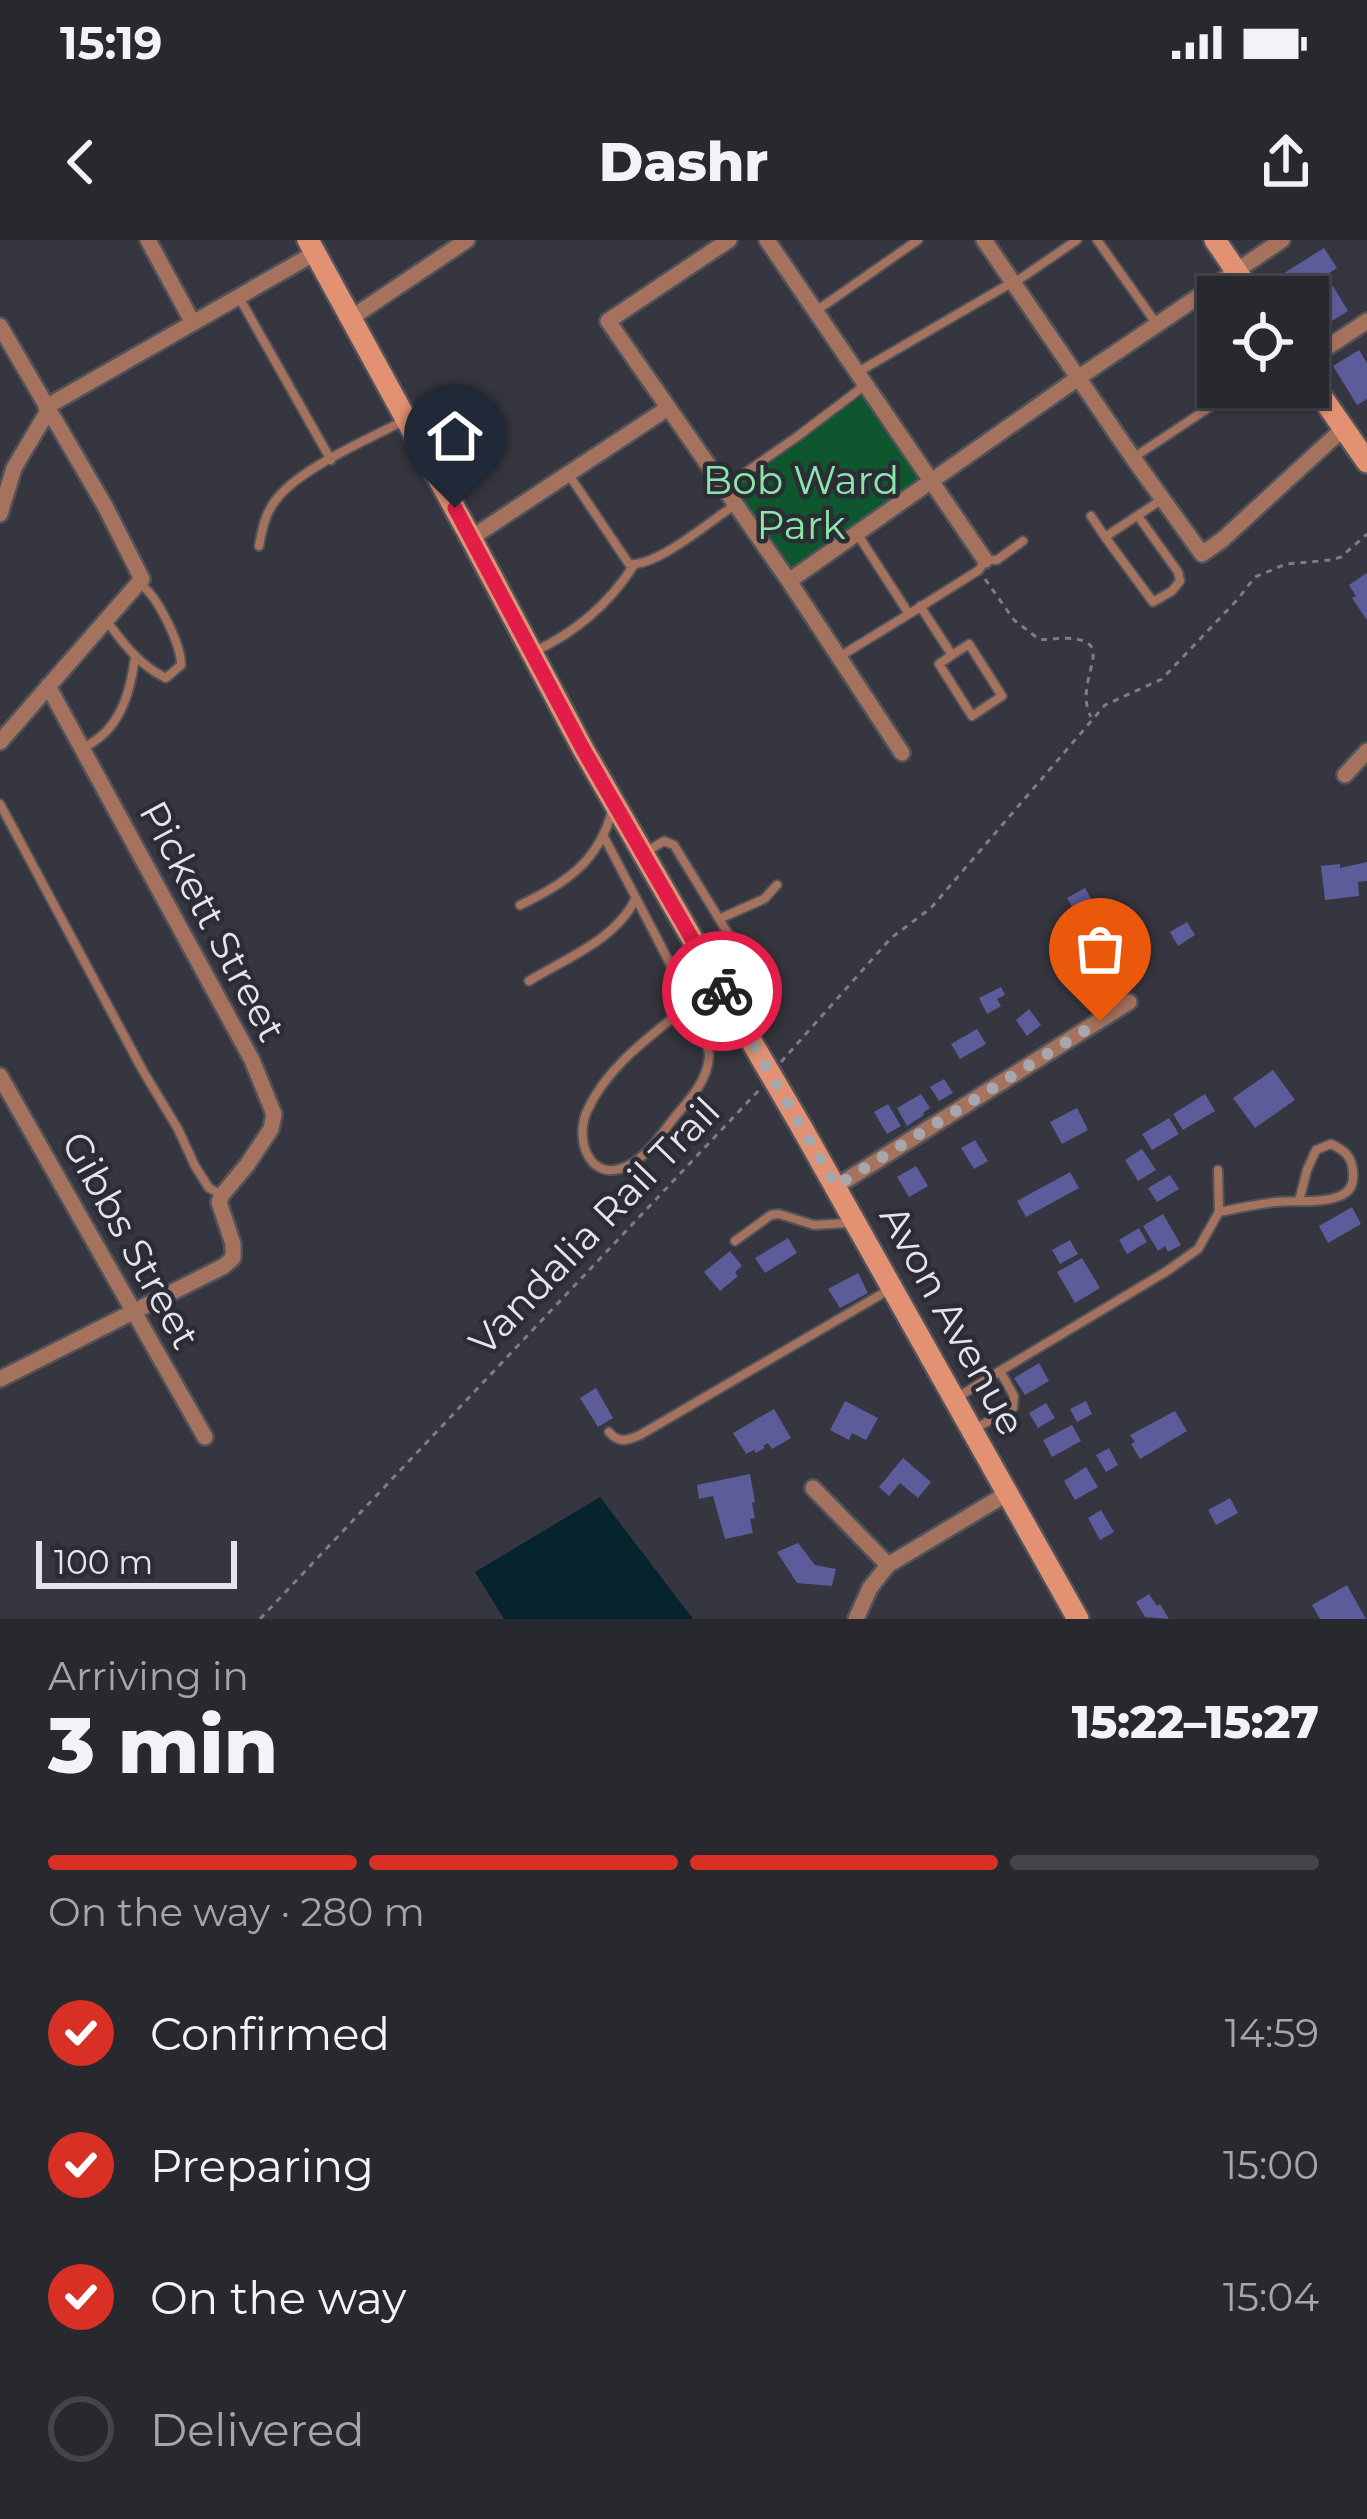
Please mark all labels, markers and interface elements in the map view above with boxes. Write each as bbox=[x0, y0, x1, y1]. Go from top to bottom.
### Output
text: 15:19 bbox=[60, 15, 163, 70]
icon: back bbox=[48, 129, 114, 195]
text: Dashr bbox=[599, 129, 768, 195]
icon: share bbox=[1253, 129, 1319, 195]
map controls bbox=[1197, 276, 1329, 408]
button: locate bbox=[1197, 276, 1329, 408]
pin bbox=[404, 385, 506, 508]
icon: home bbox=[422, 403, 488, 469]
park label: Bob Ward Park bbox=[703, 456, 899, 549]
street label: Pickett Street bbox=[129, 793, 297, 1049]
pin bbox=[1049, 898, 1151, 1021]
icon: bag bbox=[1067, 916, 1133, 982]
courier bbox=[662, 931, 782, 1051]
icon: bike bbox=[689, 958, 755, 1024]
street label: Vandalia Rail Trail bbox=[459, 1087, 729, 1365]
street label: Gibbs Street bbox=[52, 1123, 210, 1357]
street label: Avon Avenue bbox=[870, 1197, 1036, 1443]
scale bar bbox=[36, 1535, 237, 1588]
text: 100 m bbox=[54, 1542, 153, 1582]
text: Arriving in bbox=[48, 1652, 249, 1700]
text: 15:22–15:27 bbox=[1072, 1694, 1319, 1749]
text: 3 min bbox=[48, 1697, 278, 1793]
text: On the way · 280 m bbox=[48, 1888, 425, 1936]
icon: check bbox=[48, 2000, 114, 2066]
text: Confirmed bbox=[150, 2006, 390, 2061]
text: 14:59 bbox=[1225, 2009, 1319, 2057]
icon: check bbox=[48, 2132, 114, 2198]
text: Preparing bbox=[150, 2138, 374, 2193]
text: 15:00 bbox=[1223, 2141, 1319, 2189]
icon: check bbox=[48, 2264, 114, 2330]
text: On the way bbox=[150, 2270, 406, 2325]
text: 15:04 bbox=[1223, 2273, 1319, 2321]
text: Delivered bbox=[150, 2402, 365, 2457]

